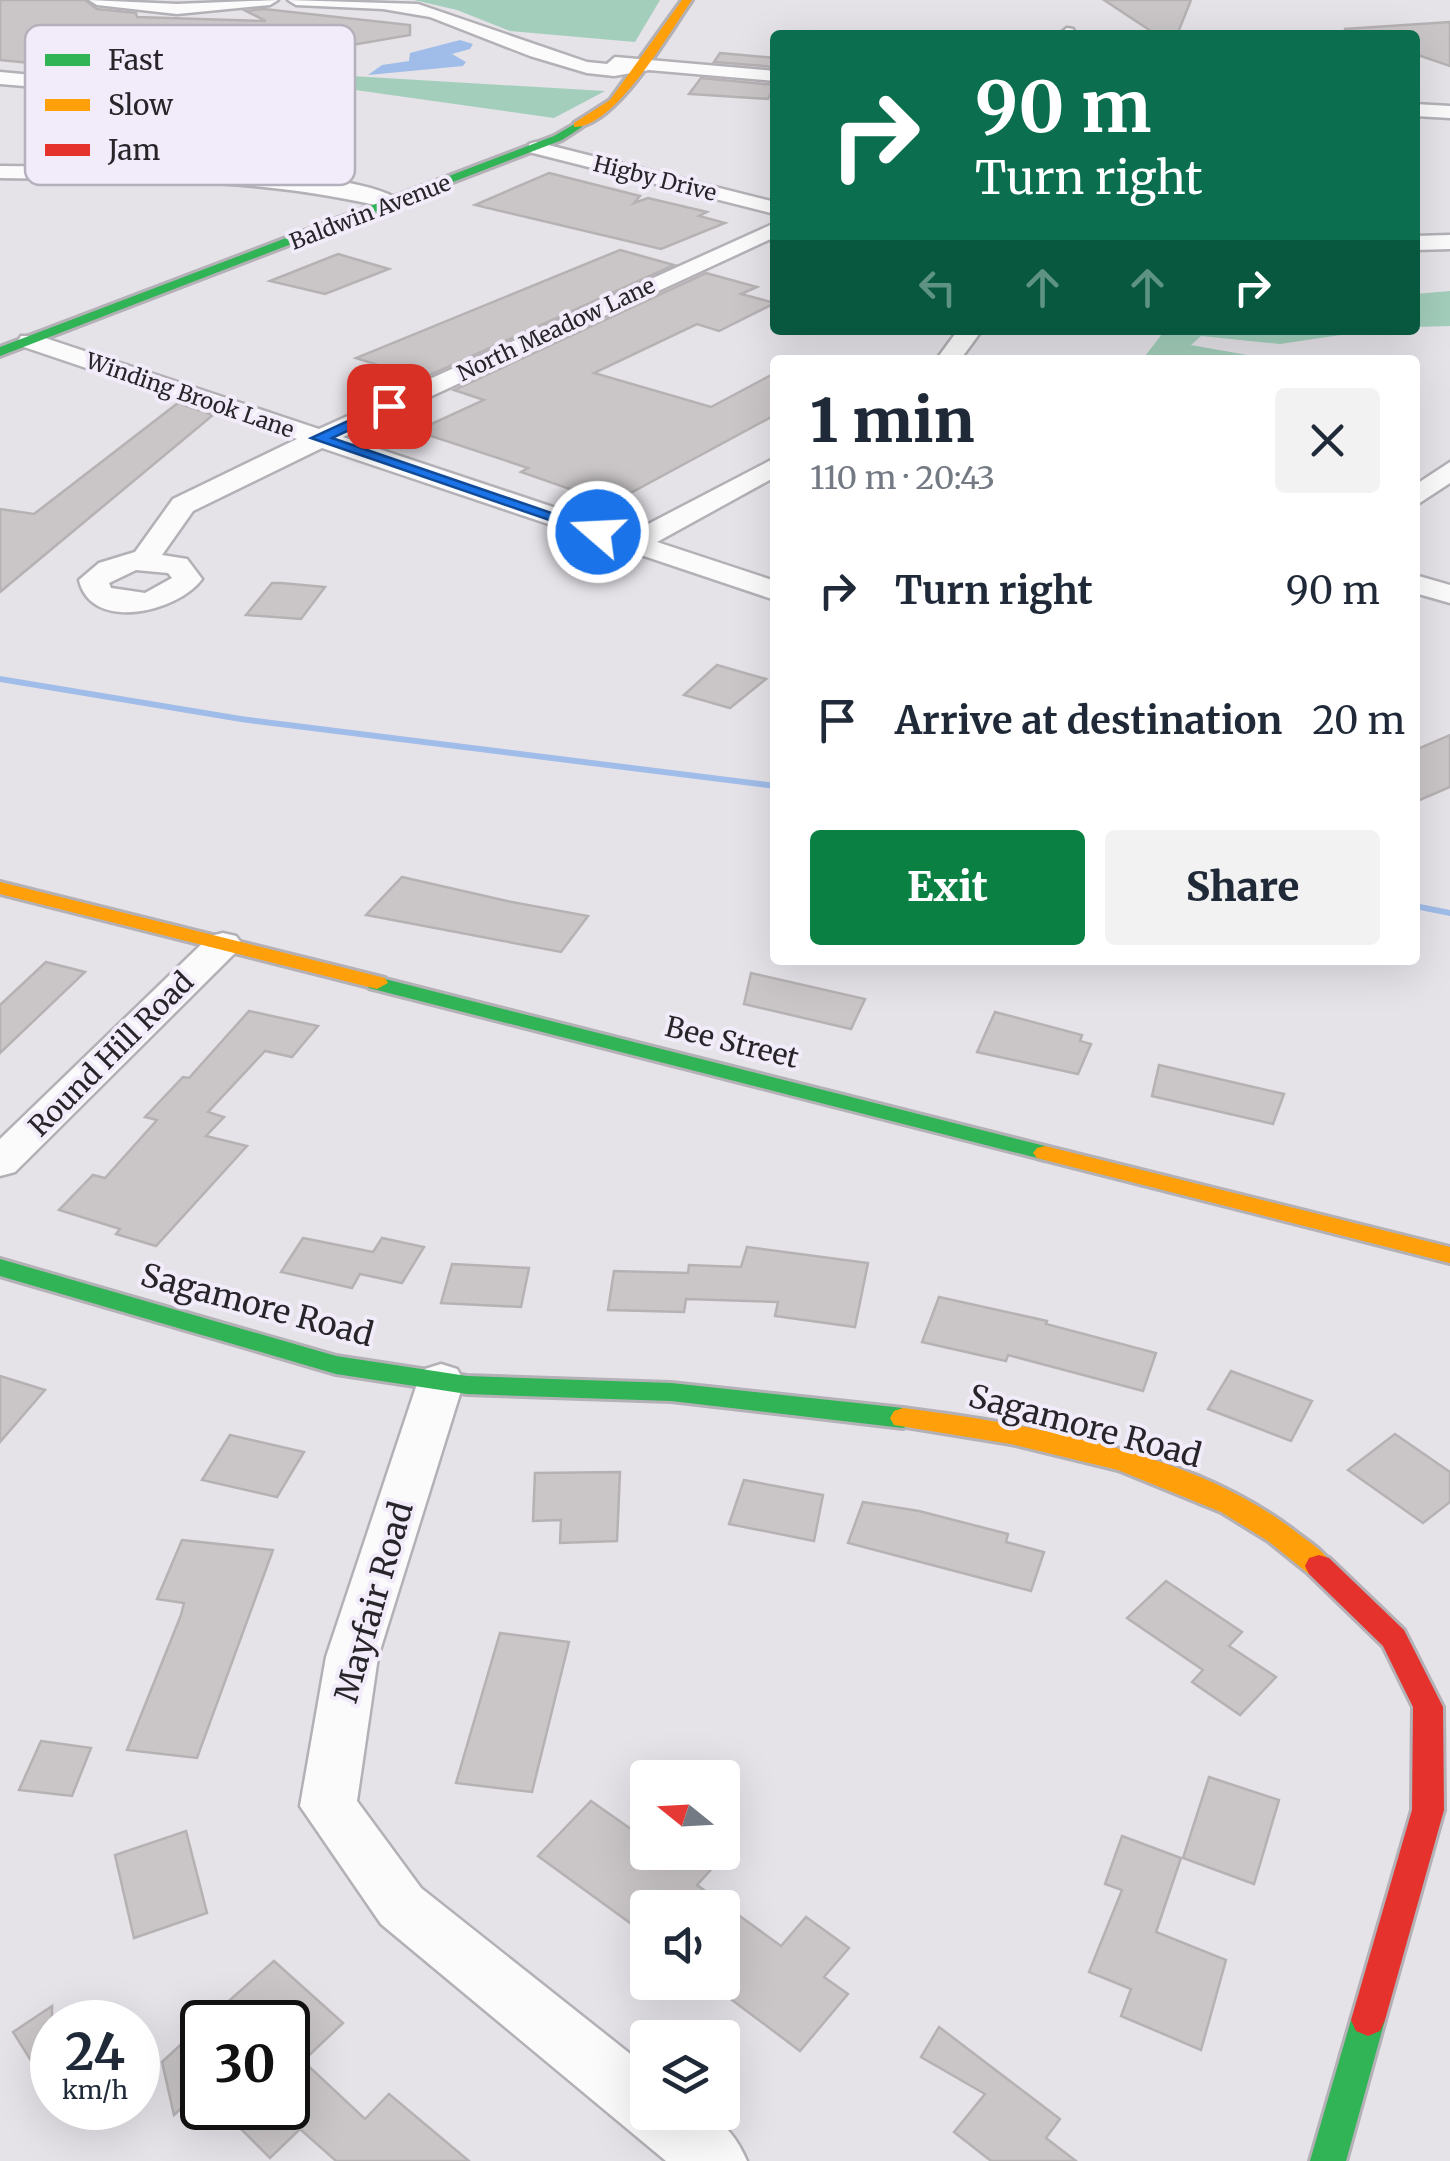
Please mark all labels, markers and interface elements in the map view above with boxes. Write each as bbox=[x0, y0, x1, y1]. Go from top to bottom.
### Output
legend bbox=[25, 25, 355, 185]
text: Fast bbox=[108, 42, 164, 78]
text: 90 m bbox=[975, 63, 1152, 151]
icon: right bbox=[810, 70, 940, 200]
text: Slow bbox=[108, 87, 173, 123]
text: Jam bbox=[107, 132, 161, 168]
street label: Higby Drive bbox=[591, 149, 719, 207]
text: Turn right bbox=[975, 150, 1203, 206]
street label: Baldwin Avenue bbox=[286, 168, 454, 256]
icon: left bbox=[910, 260, 965, 315]
icon: ahead bbox=[1015, 260, 1070, 315]
icon: ahead bbox=[1120, 260, 1175, 315]
icon: right bbox=[1225, 260, 1280, 315]
street label: North Meadow Lane bbox=[453, 271, 659, 387]
street label: Winding Brook Lane bbox=[81, 346, 298, 444]
pin bbox=[347, 364, 432, 449]
icon: arrive bbox=[362, 379, 417, 434]
text: 1 min bbox=[810, 383, 974, 458]
button: close bbox=[1275, 388, 1380, 493]
text: 110 m · 20:43 bbox=[810, 458, 995, 498]
position arrow bbox=[546, 480, 650, 584]
icon: right bbox=[810, 563, 865, 618]
text: Turn right bbox=[895, 567, 1093, 614]
text: 90 m bbox=[1286, 567, 1380, 614]
icon: arrive bbox=[810, 693, 865, 748]
text: Arrive at destination bbox=[895, 697, 1282, 744]
text: 20 m bbox=[1312, 697, 1405, 744]
button: Exit bbox=[810, 830, 1085, 945]
button: Share bbox=[1105, 830, 1380, 945]
street label: Round Hill Road bbox=[21, 964, 201, 1144]
street label: Bee Street bbox=[662, 1008, 802, 1076]
street label: Sagamore Road bbox=[136, 1255, 378, 1355]
street label: Sagamore Road bbox=[964, 1376, 1206, 1476]
street label: Mayfair Road bbox=[326, 1497, 422, 1707]
north arrow bbox=[630, 1760, 740, 1870]
map controls bbox=[630, 1760, 740, 2130]
button: sound bbox=[630, 1890, 740, 2000]
speed limit sign: 30 bbox=[180, 2000, 310, 2130]
button: layers bbox=[630, 2020, 740, 2130]
text: 24 bbox=[65, 2021, 125, 2084]
text: km/h bbox=[62, 2074, 128, 2106]

